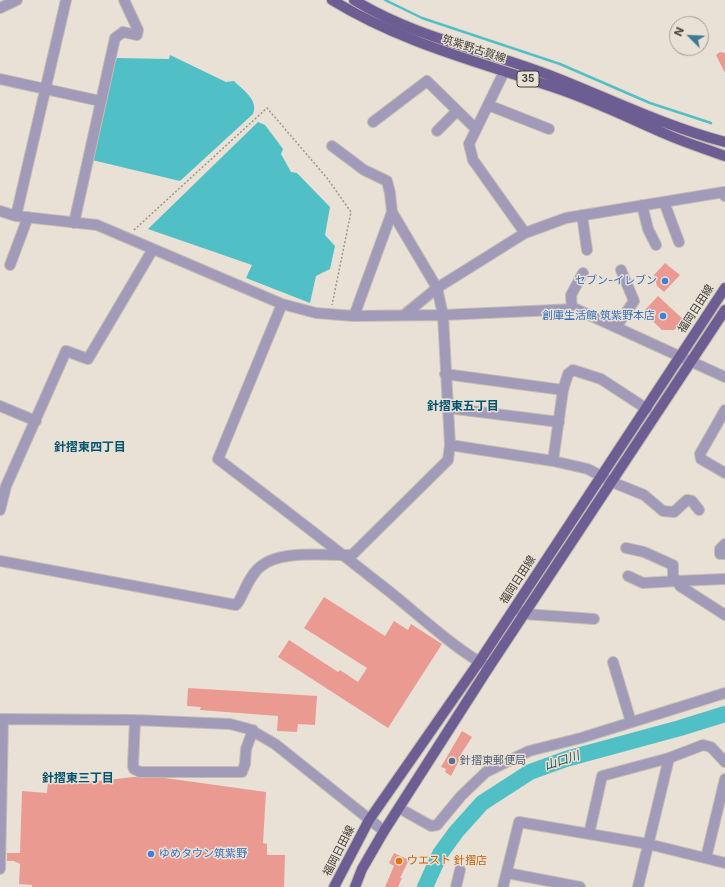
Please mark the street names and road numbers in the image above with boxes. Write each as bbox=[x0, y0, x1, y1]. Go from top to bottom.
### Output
street label: 筑紫野古賀線 bbox=[441, 33, 507, 65]
road number: 35 bbox=[517, 71, 539, 87]
street label: 福岡日田線 bbox=[675, 282, 717, 336]
street label: 福岡日田線 bbox=[497, 553, 539, 607]
street label: 福岡日田線 bbox=[321, 824, 357, 878]

